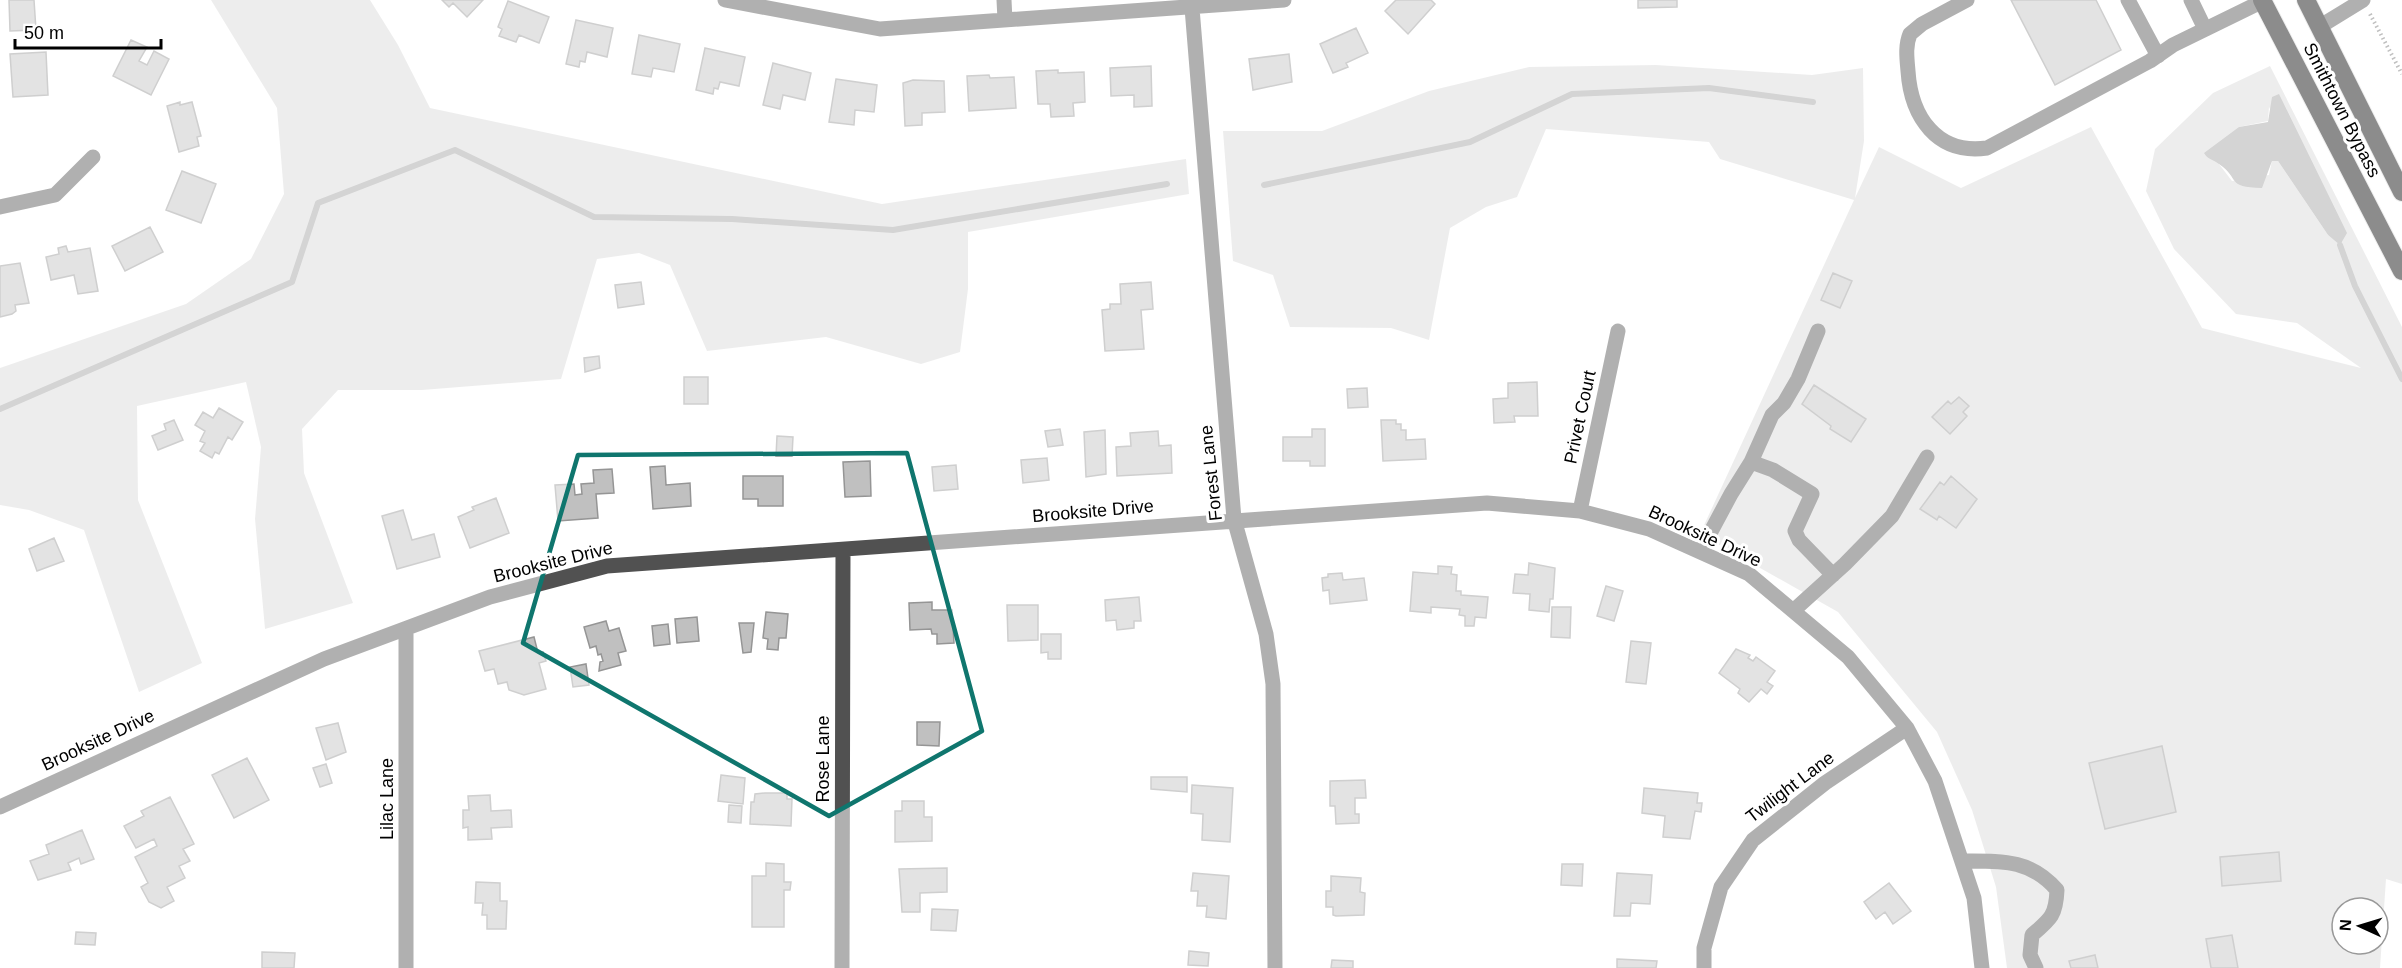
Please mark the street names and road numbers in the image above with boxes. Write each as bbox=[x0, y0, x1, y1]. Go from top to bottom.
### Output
street label: Smithtown Bypass bbox=[2299, 39, 2385, 181]
street label: Privet Court bbox=[1560, 368, 1600, 466]
street label: Forest Lane bbox=[1196, 424, 1226, 522]
street label: Brooksite Drive bbox=[1031, 496, 1155, 526]
street label: Brooksite Drive bbox=[1645, 501, 1765, 571]
street label: Brooksite Drive bbox=[491, 538, 615, 586]
street label: Brooksite Drive bbox=[38, 705, 158, 775]
street label: Rose Lane bbox=[813, 715, 833, 803]
street label: Twilight Lane bbox=[1742, 747, 1838, 827]
street label: Lilac Lane bbox=[377, 758, 397, 840]

